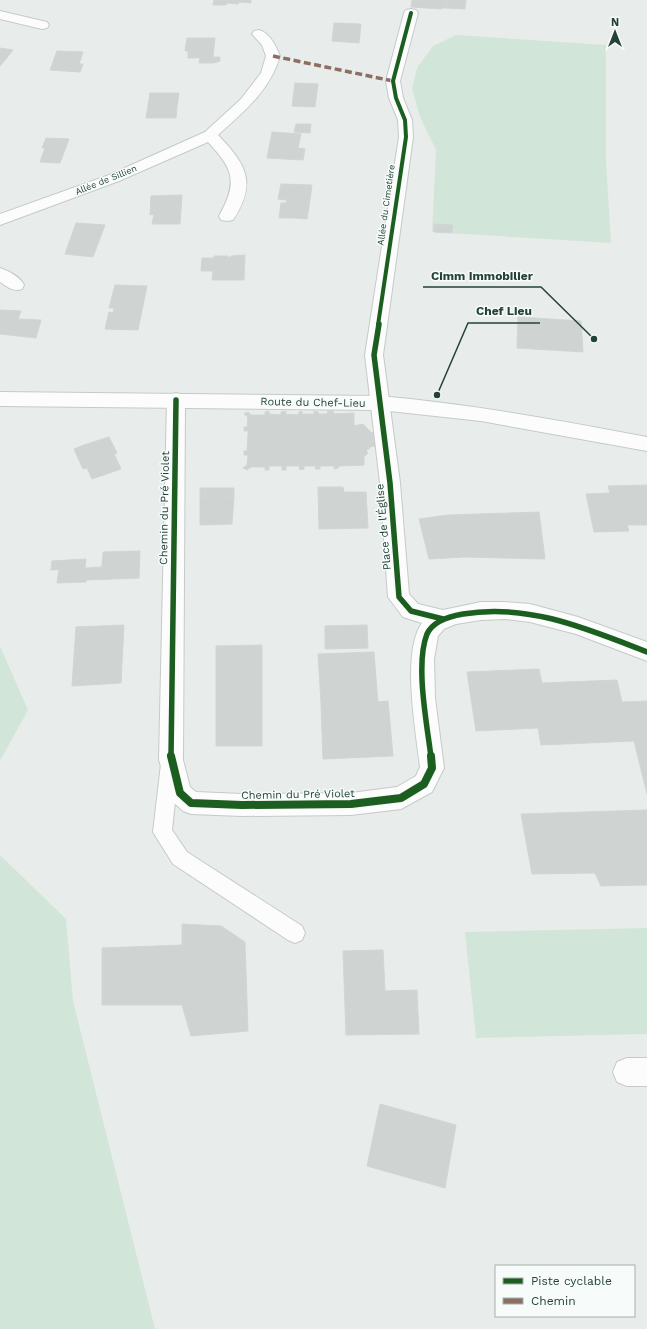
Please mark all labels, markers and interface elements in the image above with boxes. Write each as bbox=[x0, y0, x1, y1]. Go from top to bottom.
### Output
north arrow bbox=[595, 12, 635, 52]
text: N bbox=[611, 16, 619, 29]
street label: Allée de Sillien bbox=[74, 163, 138, 197]
street label: Allée du Cimetière bbox=[375, 164, 397, 246]
callout: Cimm Immobilier bbox=[423, 263, 541, 287]
text: Cimm Immobilier bbox=[431, 269, 534, 283]
callout: Chef Lieu bbox=[468, 299, 540, 323]
text: Chef Lieu bbox=[476, 304, 532, 318]
street label: Route du Chef-Lieu bbox=[260, 395, 366, 410]
street label: Chemin du Pré Violet bbox=[157, 451, 172, 565]
street label: Place de l'Église bbox=[372, 483, 394, 571]
street label: Chemin du Pré Violet bbox=[241, 787, 355, 802]
legend bbox=[495, 1265, 635, 1317]
text: Piste cyclable bbox=[531, 1274, 612, 1288]
text: Chemin bbox=[531, 1294, 576, 1308]

